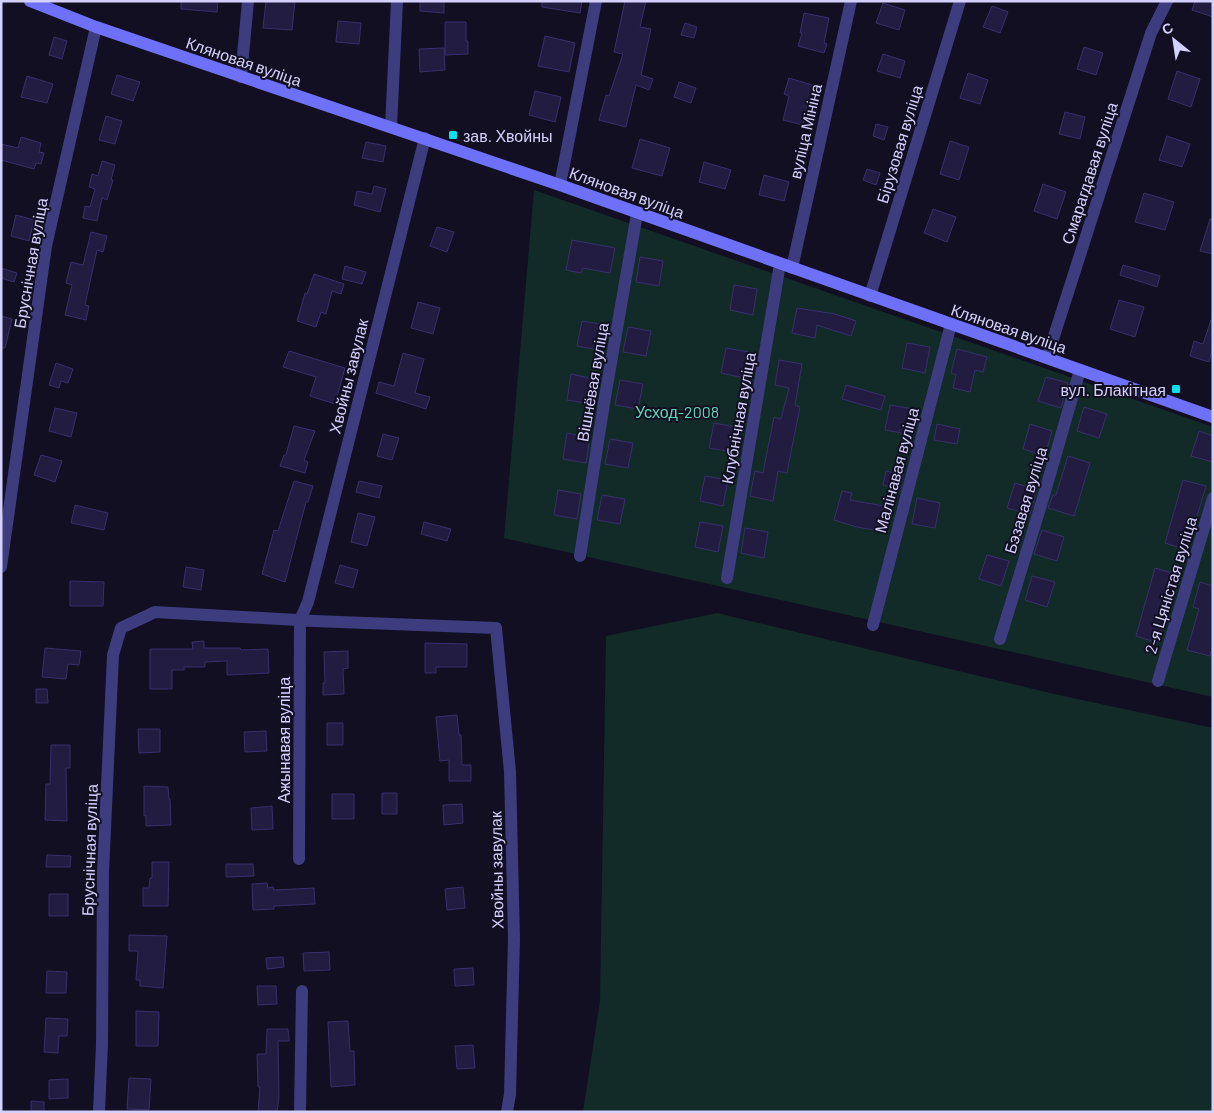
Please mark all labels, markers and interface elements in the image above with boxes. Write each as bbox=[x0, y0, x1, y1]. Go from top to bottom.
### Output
north arrow bbox=[1149, 15, 1199, 65]
text: С bbox=[1159, 18, 1176, 38]
street label: Кляновая вуліца bbox=[184, 32, 304, 90]
street label: вуліца Мініна bbox=[785, 82, 825, 180]
street label: Бірузовая вуліца bbox=[872, 82, 926, 205]
street label: Смарагдавая вуліца bbox=[1057, 99, 1121, 247]
place label: зав. Хвойны bbox=[463, 126, 553, 145]
marker: зав. Хвойны bbox=[447, 129, 459, 141]
street label: Кляновая вуліца bbox=[567, 162, 687, 222]
street label: Бруснічная вуліца bbox=[9, 196, 51, 330]
street label: Кляновая вуліца bbox=[949, 299, 1069, 357]
street label: Хвойны завулак bbox=[325, 316, 372, 435]
street label: Вішнёвая вуліца bbox=[572, 321, 612, 443]
street label: Клубнічная вуліца bbox=[717, 351, 759, 485]
place label: вул. Блакітная bbox=[1060, 380, 1166, 399]
marker: вул. Блакітная bbox=[1170, 383, 1182, 395]
park label: Усход-2008 bbox=[635, 402, 719, 421]
street label: Малінавая вуліца bbox=[870, 405, 922, 535]
street label: Бэзавая вуліца bbox=[1000, 444, 1050, 556]
street label: 2-я Цяністая вуліца bbox=[1140, 514, 1200, 656]
street label: Ажынавая вуліца bbox=[274, 677, 293, 803]
street label: Бруснічная вуліца bbox=[77, 784, 101, 916]
street label: Хвойны завулак bbox=[485, 810, 507, 929]

